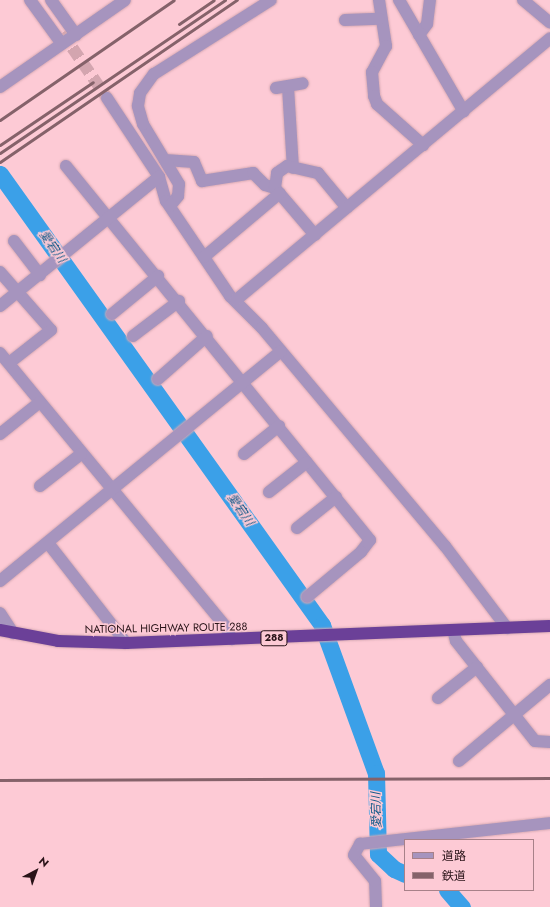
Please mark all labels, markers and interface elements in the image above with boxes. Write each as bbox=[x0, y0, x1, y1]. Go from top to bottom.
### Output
water label: 愛宕川 bbox=[36, 228, 68, 266]
water label: 愛宕川 bbox=[224, 491, 256, 529]
street label: NATIONAL HIGHWAY ROUTE 288 bbox=[85, 620, 247, 636]
road number: 288 bbox=[260, 630, 288, 646]
water label: 愛宕川 bbox=[369, 792, 385, 828]
legend bbox=[404, 839, 534, 891]
text: 道路 bbox=[442, 847, 466, 865]
north arrow bbox=[16, 851, 56, 891]
text: N bbox=[35, 853, 52, 871]
text: 鉄道 bbox=[442, 867, 466, 885]

